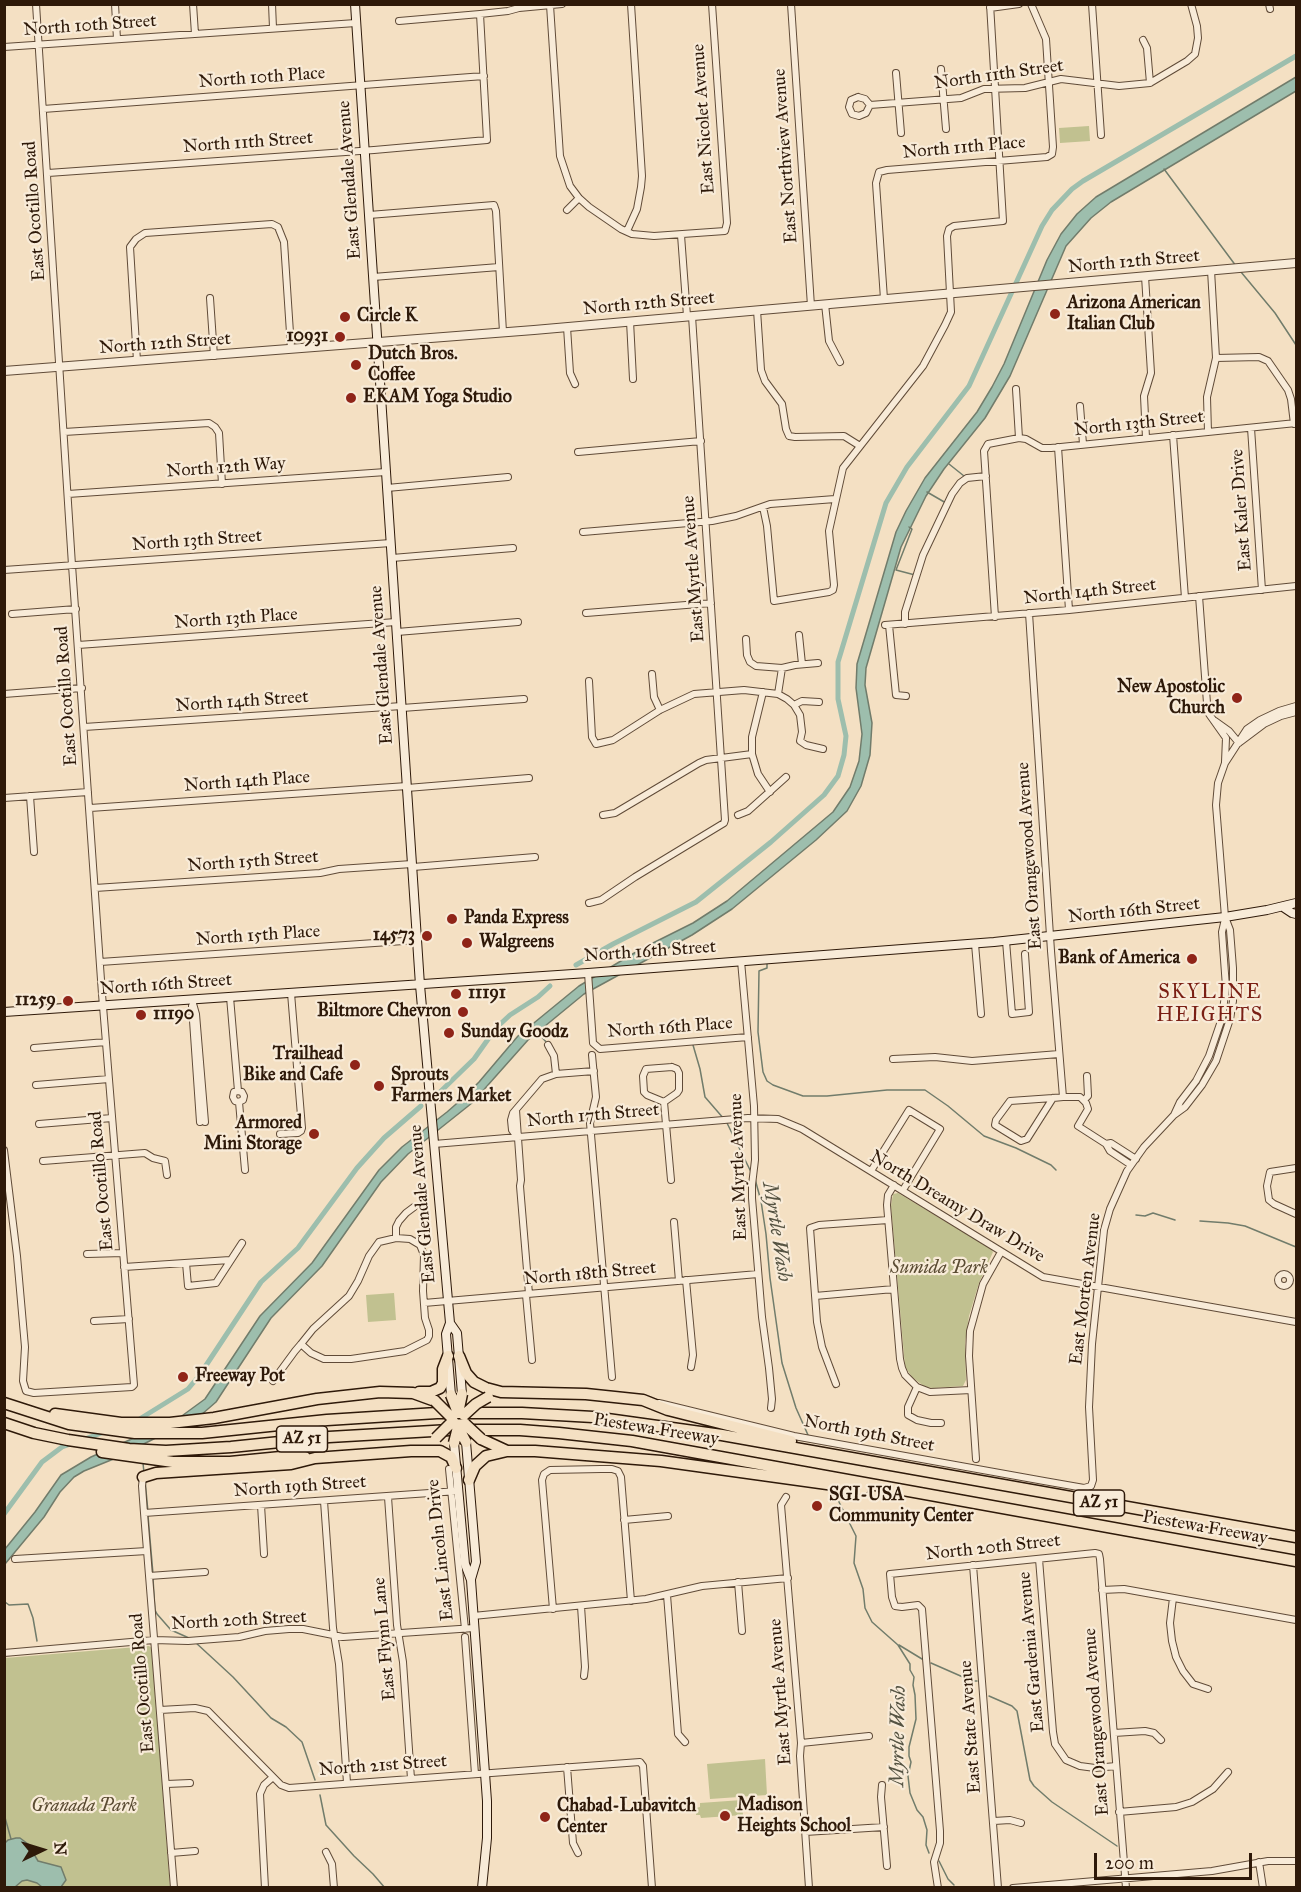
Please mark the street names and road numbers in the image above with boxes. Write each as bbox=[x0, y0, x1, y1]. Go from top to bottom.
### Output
street label: North 10th Street bbox=[23, 11, 157, 41]
street label: East Nicolet Avenue bbox=[688, 43, 720, 195]
street label: North 11th Street bbox=[933, 55, 1065, 95]
street label: North 10th Place bbox=[198, 63, 326, 93]
street label: East Northview Avenue bbox=[769, 68, 803, 244]
street label: East Glendale Avenue bbox=[334, 100, 366, 260]
street label: North 11th Street bbox=[182, 128, 314, 158]
street label: North 11th Place bbox=[902, 132, 1026, 164]
street label: East Ocotillo Road bbox=[19, 140, 51, 282]
street label: North 12th Street bbox=[1067, 245, 1201, 279]
street label: North 12th Street bbox=[582, 287, 716, 321]
street label: North 12th Street bbox=[98, 329, 232, 359]
street label: North 13th Street bbox=[1073, 406, 1205, 442]
street label: East Kaler Drive bbox=[1227, 448, 1257, 572]
street label: North 12th Way bbox=[166, 453, 286, 483]
street label: East Myrtle Avenue bbox=[678, 495, 710, 643]
street label: North 13th Street bbox=[131, 526, 263, 556]
street label: North 14th Street bbox=[1023, 574, 1157, 610]
street label: East Glendale Avenue bbox=[366, 585, 398, 745]
street label: North 13th Place bbox=[174, 604, 298, 634]
street label: East Ocotillo Road bbox=[51, 625, 83, 767]
street label: North 14th Street bbox=[175, 687, 309, 717]
street label: East Orangewood Avenue bbox=[1013, 761, 1047, 951]
street label: North 14th Place bbox=[183, 767, 311, 797]
street label: North 15th Street bbox=[187, 847, 319, 877]
street label: North 16th Street bbox=[1067, 893, 1201, 929]
street label: North 15th Place bbox=[195, 921, 321, 951]
street label: North 16th Street bbox=[583, 937, 717, 967]
street label: North 16th Street bbox=[99, 970, 233, 1000]
street label: North 16th Place bbox=[607, 1013, 733, 1043]
street label: East Myrtle Avenue bbox=[726, 1093, 752, 1241]
street label: North 17th Street bbox=[526, 1099, 660, 1133]
street label: East Ocotillo Road bbox=[85, 1110, 119, 1252]
street label: East Glendale Avenue bbox=[405, 1124, 441, 1284]
street label: North Dreamy Draw Drive bbox=[866, 1146, 1048, 1268]
street label: East Morten Avenue bbox=[1066, 1212, 1106, 1366]
street label: North 18th Street bbox=[523, 1257, 657, 1291]
street label: Piestewa Freeway bbox=[592, 1409, 720, 1451]
street label: North 19th Street bbox=[802, 1411, 936, 1457]
road number: AZ 51 bbox=[276, 1426, 328, 1452]
street label: North 19th Street bbox=[233, 1472, 367, 1502]
street label: East Lincoln Drive bbox=[423, 1478, 459, 1622]
road number: AZ 51 bbox=[1074, 1490, 1124, 1516]
street label: Piestewa Freeway bbox=[1141, 1506, 1269, 1550]
street label: North 20th Street bbox=[925, 1530, 1061, 1566]
street label: East Gardenia Avenue bbox=[1014, 1571, 1050, 1733]
street label: East Flynn Lane bbox=[369, 1577, 401, 1701]
street label: North 20th Street bbox=[171, 1607, 307, 1635]
street label: East Ocotillo Road bbox=[126, 1612, 160, 1754]
street label: East Myrtle Avenue bbox=[765, 1618, 797, 1766]
street label: East Orangewood Avenue bbox=[1080, 1627, 1114, 1817]
street label: East State Avenue bbox=[956, 1660, 986, 1794]
street label: North 21st Street bbox=[318, 1751, 448, 1781]

